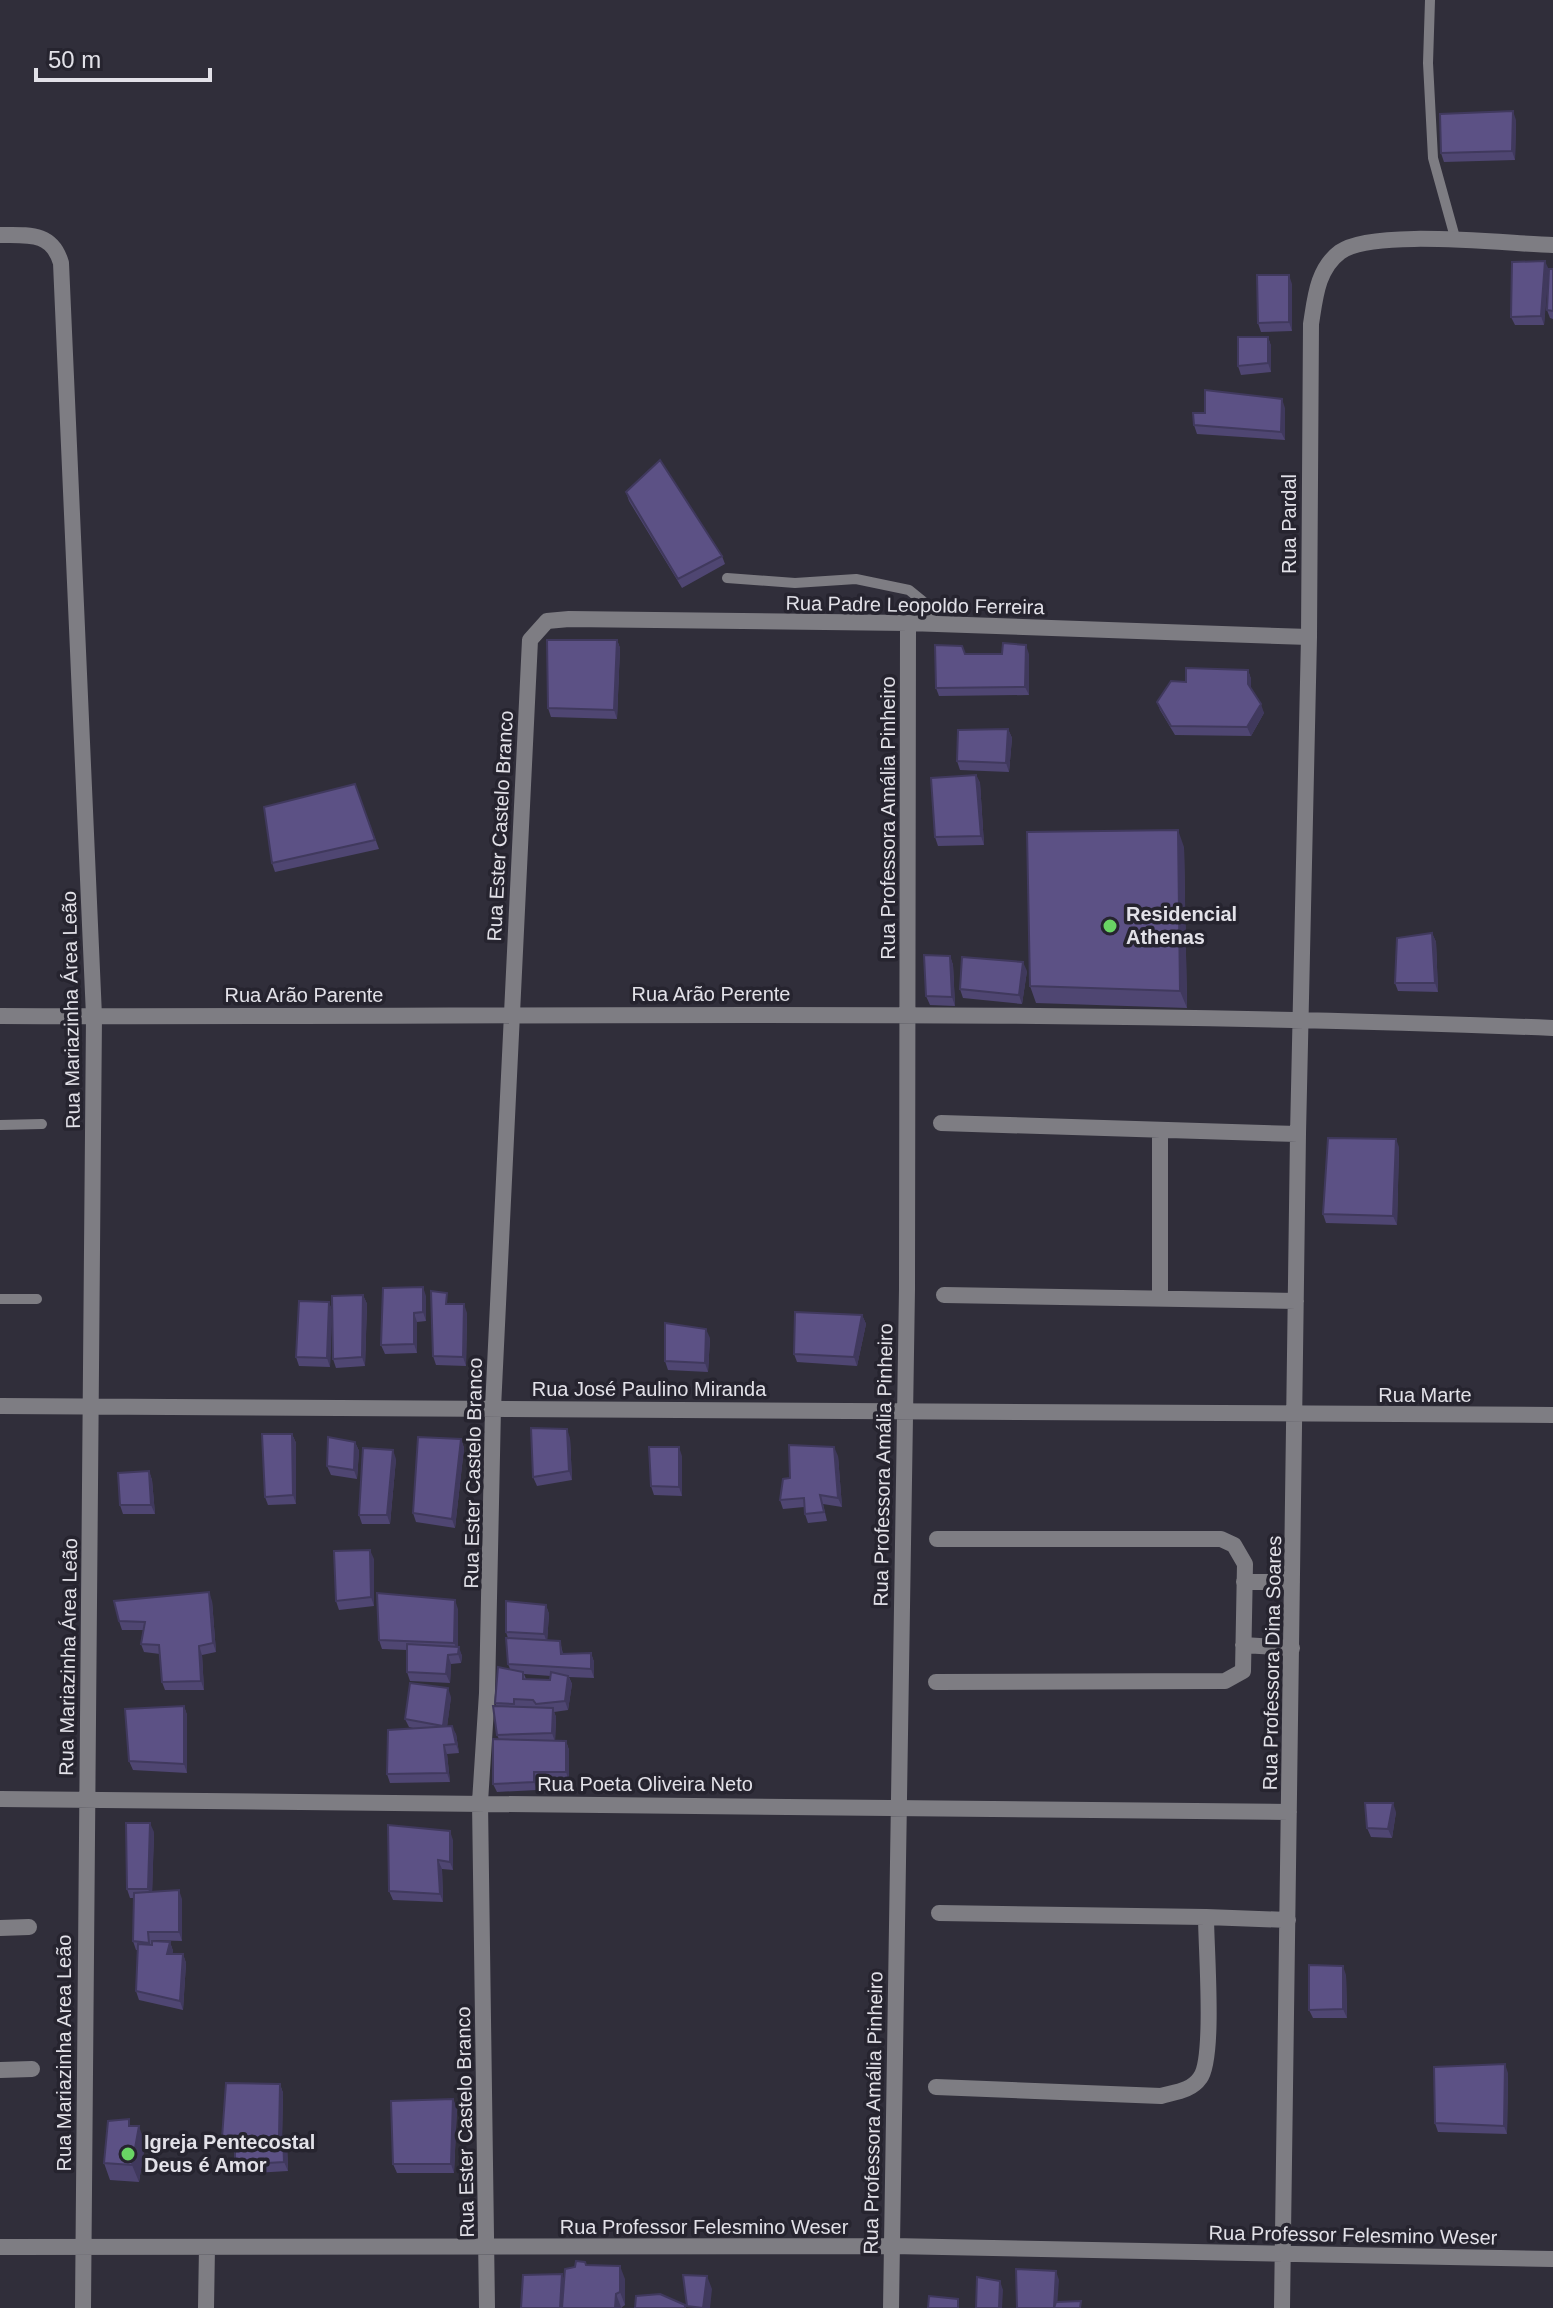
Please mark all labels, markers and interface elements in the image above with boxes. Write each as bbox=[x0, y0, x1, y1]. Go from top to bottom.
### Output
scale bar bbox=[36, 32, 210, 82]
text: 50 m bbox=[48, 46, 101, 73]
street label: Rua Pardal bbox=[1278, 474, 1300, 574]
street label: Rua Padre Leopoldo Ferreira bbox=[785, 592, 1046, 618]
street label: Rua Professora Amália Pinheiro bbox=[877, 676, 899, 960]
street label: Rua Ester Castelo Branco bbox=[483, 710, 517, 942]
street label: Rua Mariazinha Área Leão bbox=[58, 891, 84, 1129]
place label: Residencial Athenas bbox=[1126, 903, 1237, 948]
marker: Residencial Athenas bbox=[1101, 917, 1119, 935]
street label: Rua Arão Perente bbox=[632, 983, 791, 1005]
street label: Rua Arão Parente bbox=[225, 984, 384, 1006]
street label: Rua Professora Amália Pinheiro bbox=[870, 1323, 896, 1607]
street label: Rua Ester Castelo Branco bbox=[460, 1357, 486, 1589]
street label: Rua José Paulino Miranda bbox=[532, 1378, 767, 1400]
street label: Rua Marte bbox=[1378, 1384, 1472, 1406]
street label: Rua Professora Dina Soares bbox=[1259, 1536, 1285, 1790]
street label: Rua Mariazinha Área Leão bbox=[55, 1538, 81, 1776]
street label: Rua Poeta Oliveira Neto bbox=[537, 1773, 753, 1795]
street label: Rua Mariazinha Area Leão bbox=[53, 1935, 75, 2171]
street label: Rua Professora Amália Pinheiro bbox=[860, 1971, 886, 2255]
street label: Rua Ester Castelo Branco bbox=[452, 2006, 478, 2238]
place label: Igreja Pentecostal Deus é Amor bbox=[144, 2131, 315, 2176]
marker: Igreja Pentecostal Deus é Amor bbox=[119, 2145, 137, 2163]
street label: Rua Professor Felesmino Weser bbox=[560, 2216, 849, 2238]
street label: Rua Professor Felesmino Weser bbox=[1209, 2221, 1498, 2249]

